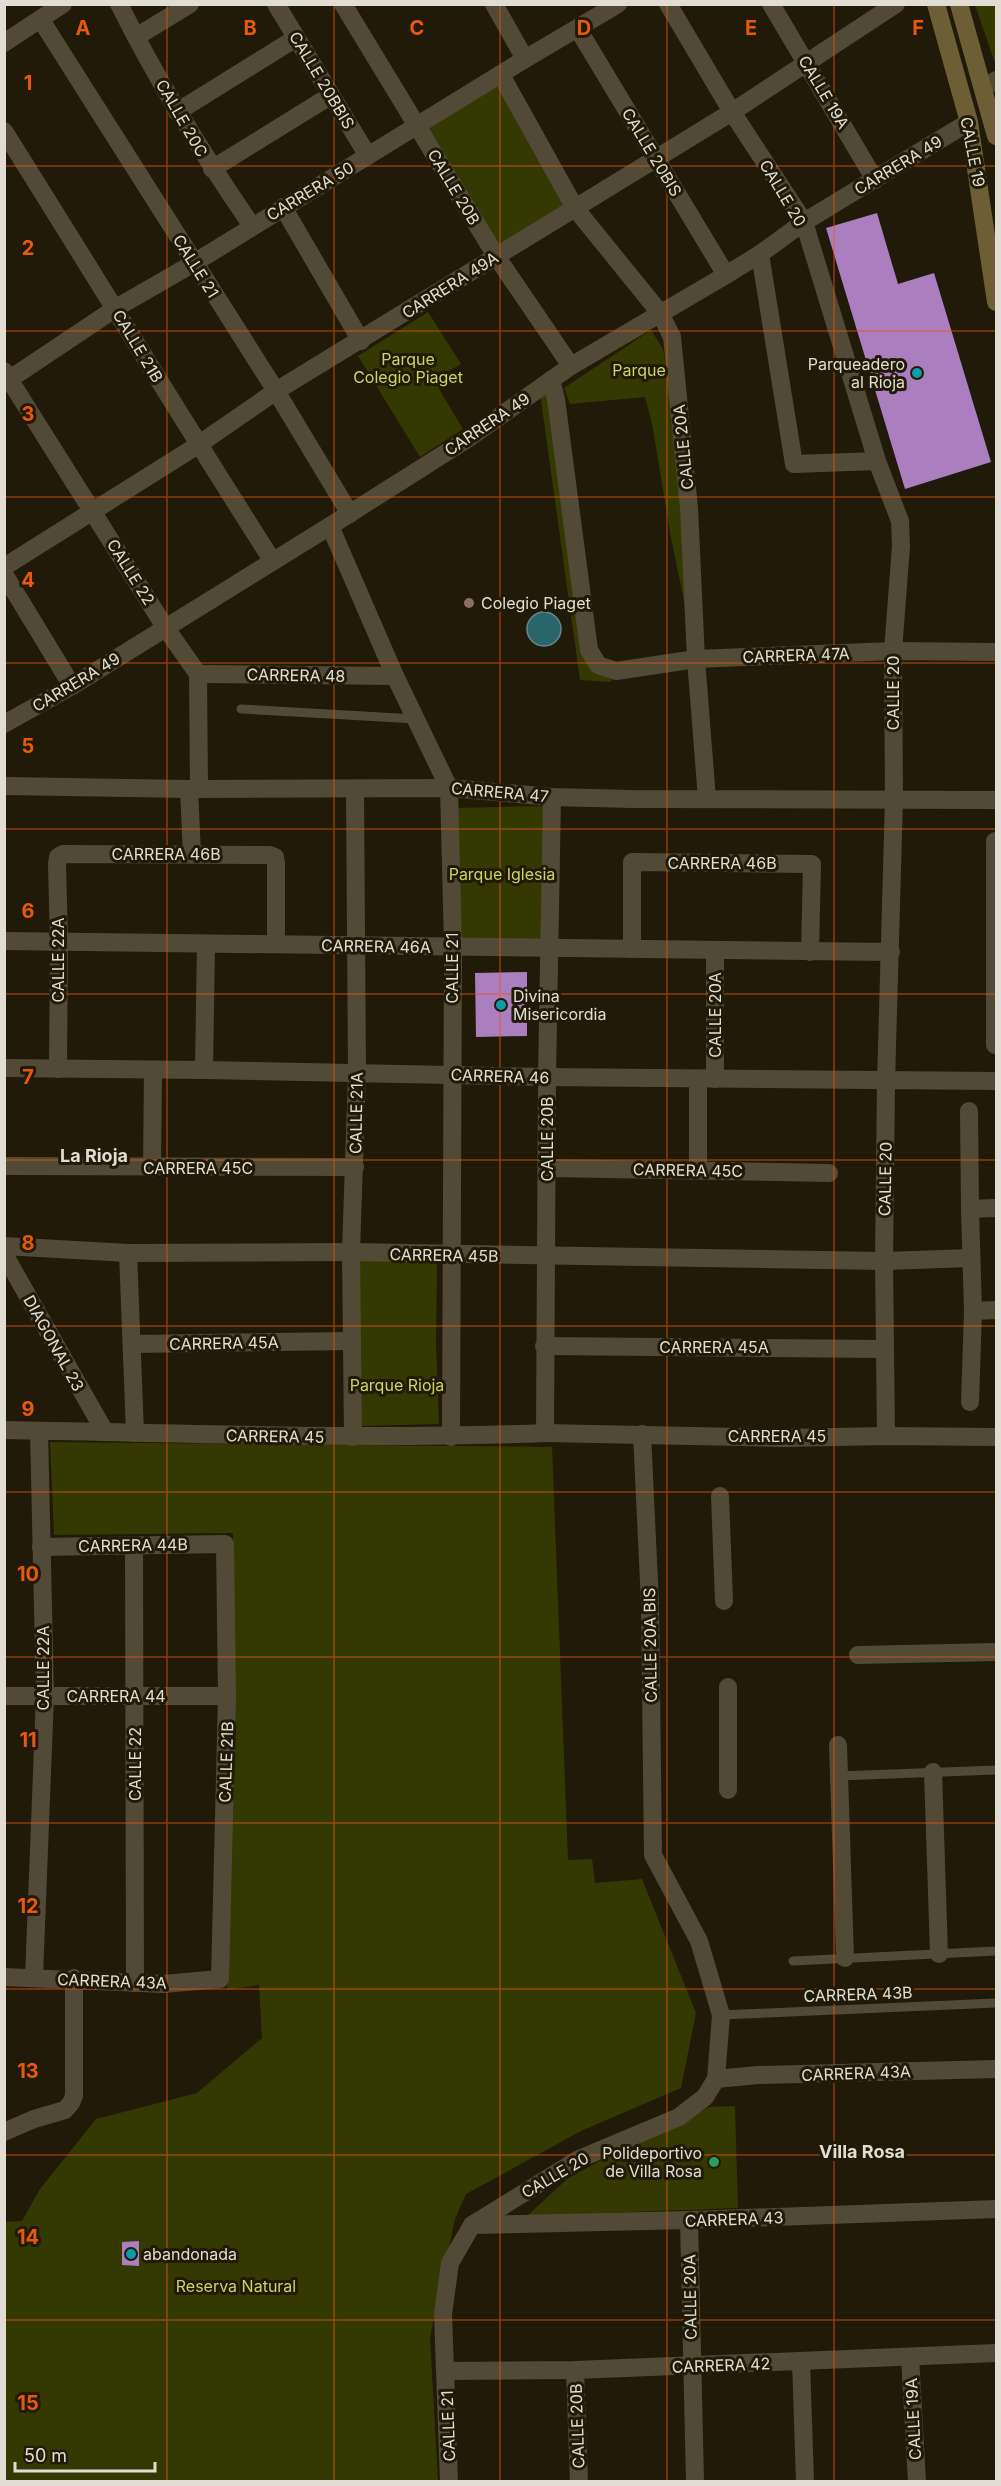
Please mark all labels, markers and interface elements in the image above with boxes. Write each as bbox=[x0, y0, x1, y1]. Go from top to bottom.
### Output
text: A bbox=[76, 16, 91, 40]
text: B bbox=[243, 16, 257, 40]
text: C bbox=[410, 16, 424, 40]
text: D bbox=[577, 16, 591, 40]
text: E bbox=[745, 16, 757, 40]
text: F bbox=[912, 16, 924, 40]
street label: CALLE 20BBIS bbox=[285, 28, 359, 132]
street label: CALLE 19A bbox=[794, 52, 854, 132]
text: 1 bbox=[24, 71, 32, 95]
street label: CALLE 20C bbox=[152, 76, 212, 160]
street label: CALLE 20BIS bbox=[618, 104, 686, 200]
street label: CALLE 19 bbox=[956, 115, 990, 189]
street label: CARRERA 49 bbox=[851, 131, 945, 199]
street label: CALLE 20B bbox=[424, 145, 484, 229]
street label: CALLE 20 bbox=[755, 156, 811, 230]
street label: CARRERA 50 bbox=[263, 157, 357, 225]
street label: CALLE 21 bbox=[169, 231, 223, 301]
text: 2 bbox=[22, 236, 34, 260]
street label: CARRERA 49A bbox=[398, 247, 502, 323]
street label: CALLE 21B bbox=[108, 306, 168, 386]
park label: Parque Colegio Piaget bbox=[353, 349, 463, 387]
place label: Parqueadero al Rioja bbox=[808, 354, 905, 392]
park label: Parque bbox=[612, 360, 666, 380]
marker: Parqueadero al Rioja bbox=[910, 366, 924, 380]
street label: CARRERA 49 bbox=[440, 388, 534, 460]
text: 3 bbox=[22, 402, 34, 426]
street label: CALLE 20A bbox=[669, 403, 697, 491]
street label: CALLE 22 bbox=[103, 535, 159, 609]
text: 4 bbox=[21, 568, 35, 592]
place label: Colegio Piaget bbox=[481, 593, 591, 613]
marker: Colegio Piaget bbox=[462, 596, 476, 610]
street label: CARRERA 47A bbox=[742, 643, 850, 667]
street label: CARRERA 49 bbox=[29, 648, 123, 716]
street label: CALLE 20 bbox=[883, 656, 903, 730]
street label: CARRERA 48 bbox=[246, 664, 346, 686]
text: 5 bbox=[22, 734, 34, 758]
street label: CARRERA 47 bbox=[450, 778, 550, 806]
street label: CARRERA 46B bbox=[111, 844, 221, 864]
street label: CARRERA 46B bbox=[667, 853, 777, 873]
park label: Parque Iglesia bbox=[449, 864, 555, 884]
text: 6 bbox=[22, 899, 35, 923]
street label: CALLE 22A bbox=[48, 917, 68, 1003]
street label: CALLE 21 bbox=[442, 933, 462, 1003]
street label: CARRERA 46A bbox=[321, 935, 431, 957]
street label: CALLE 20A bbox=[705, 972, 725, 1058]
place label: Divina Misericordia bbox=[513, 986, 606, 1024]
marker: Divina Misericordia bbox=[494, 998, 508, 1012]
street label: CARRERA 46 bbox=[450, 1064, 550, 1088]
text: 7 bbox=[22, 1065, 34, 1089]
street label: CALLE 21A bbox=[345, 1072, 367, 1154]
street label: CALLE 20B bbox=[537, 1097, 557, 1181]
street label: CALLE 20 bbox=[874, 1142, 896, 1216]
district label: La Rioja bbox=[60, 1145, 128, 1166]
street label: CARRERA 45C bbox=[143, 1158, 253, 1178]
street label: CARRERA 45C bbox=[633, 1159, 743, 1181]
text: 8 bbox=[21, 1231, 35, 1255]
street label: CARRERA 45B bbox=[389, 1244, 499, 1266]
street label: DIAGONAL 23 bbox=[19, 1291, 89, 1395]
street label: CARRERA 45A bbox=[169, 1332, 279, 1354]
street label: CARRERA 45A bbox=[659, 1337, 769, 1357]
park label: Parque Rioja bbox=[350, 1375, 444, 1395]
text: 9 bbox=[22, 1397, 35, 1421]
street label: CARRERA 45 bbox=[226, 1425, 324, 1447]
street label: CARRERA 45 bbox=[728, 1426, 826, 1446]
street label: CARRERA 44B bbox=[78, 1534, 188, 1556]
text: 10 bbox=[17, 1562, 39, 1586]
street label: CALLE 20A BIS bbox=[639, 1587, 661, 1703]
street label: CALLE 22A bbox=[33, 1625, 53, 1711]
street label: CARRERA 44 bbox=[66, 1686, 166, 1706]
street label: CALLE 21B bbox=[215, 1721, 237, 1803]
street label: CALLE 22 bbox=[125, 1727, 145, 1801]
text: 11 bbox=[19, 1728, 37, 1752]
text: 12 bbox=[17, 1894, 39, 1918]
street label: CARRERA 43A bbox=[57, 1969, 167, 1993]
street label: CARRERA 43B bbox=[803, 1982, 913, 2006]
text: 13 bbox=[17, 2059, 39, 2083]
street label: CARRERA 43A bbox=[801, 2061, 911, 2085]
district label: Villa Rosa bbox=[819, 2141, 905, 2162]
place label: Polideportivo de Villa Rosa bbox=[602, 2143, 702, 2181]
street label: CALLE 20 bbox=[518, 2148, 592, 2202]
marker: Polideportivo de Villa Rosa bbox=[707, 2155, 721, 2169]
street label: CARRERA 43 bbox=[684, 2207, 784, 2231]
text: 14 bbox=[17, 2225, 39, 2249]
place label: abandonada bbox=[143, 2244, 237, 2264]
marker: abandonada bbox=[124, 2247, 138, 2261]
street label: CALLE 20A bbox=[679, 2254, 701, 2340]
park label: Reserva Natural bbox=[176, 2276, 296, 2296]
street label: CARRERA 42 bbox=[671, 2353, 771, 2377]
street label: CALLE 19A bbox=[901, 2377, 925, 2461]
street label: CALLE 20B bbox=[566, 2383, 588, 2469]
street label: CALLE 21 bbox=[437, 2390, 459, 2462]
text: 15 bbox=[17, 2391, 39, 2415]
scale bar bbox=[15, 2435, 154, 2473]
text: 50 m bbox=[24, 2445, 67, 2466]

